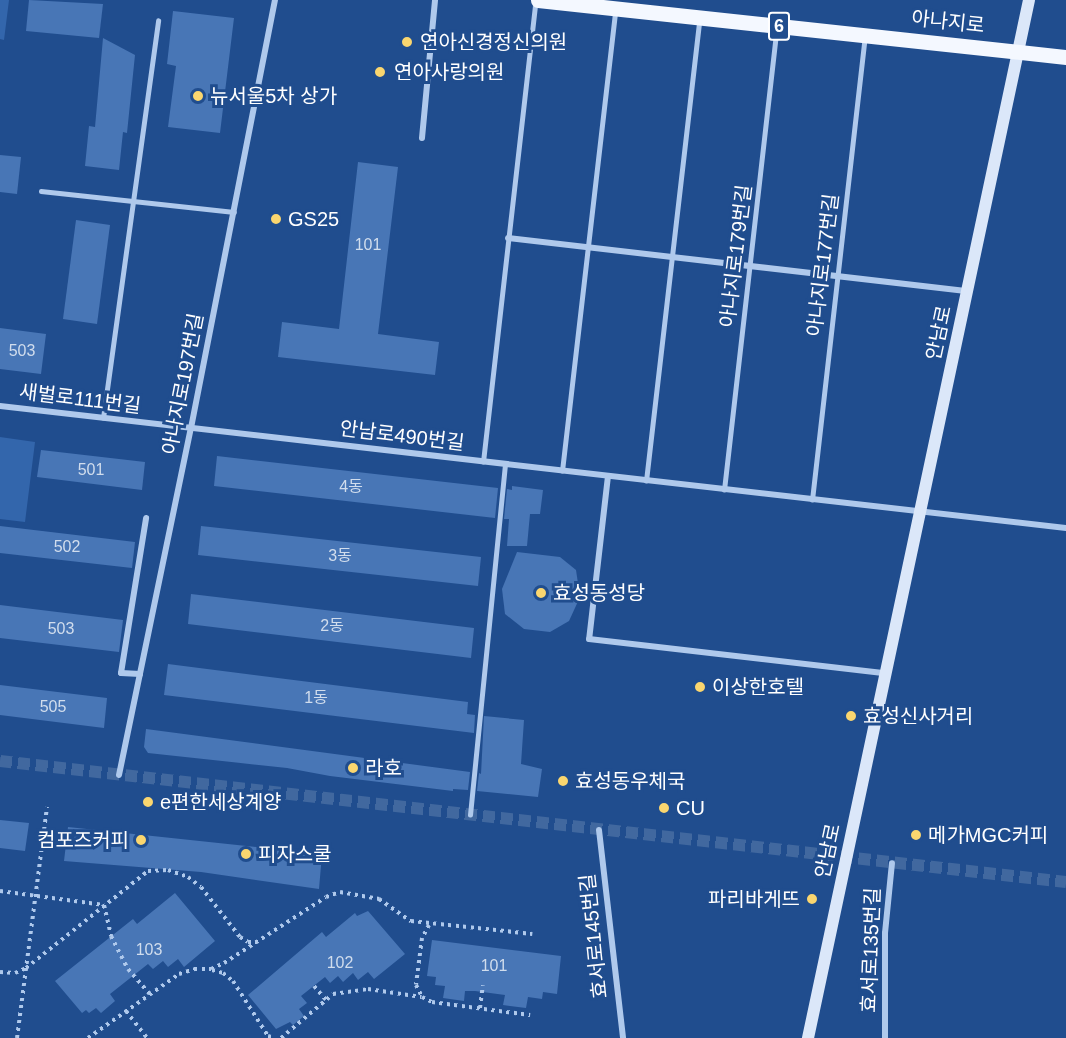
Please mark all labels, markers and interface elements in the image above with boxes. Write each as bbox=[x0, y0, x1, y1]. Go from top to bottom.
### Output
street label: 아나지로 bbox=[910, 6, 986, 38]
road number: 6 bbox=[767, 11, 791, 41]
place label: 연아신경정신의원 bbox=[420, 30, 567, 54]
marker: 연아신경정신의원 bbox=[398, 33, 416, 51]
place label: 연아사랑의원 bbox=[394, 60, 504, 84]
marker: 연아사랑의원 bbox=[371, 63, 389, 81]
place label: 뉴서울5차 상가 bbox=[210, 84, 337, 108]
marker: 뉴서울5차 상가 bbox=[191, 89, 205, 103]
street label: 아나지로179번길 bbox=[715, 183, 757, 329]
street label: 아나지로177번길 bbox=[802, 192, 844, 338]
place label: GS25 bbox=[288, 207, 339, 231]
marker: GS25 bbox=[269, 212, 283, 226]
house number: 101 bbox=[355, 235, 381, 255]
street label: 안남로 bbox=[922, 304, 956, 362]
street label: 아나지로197번길 bbox=[158, 311, 208, 457]
house number: 503 bbox=[9, 341, 35, 361]
street label: 새벌로111번길 bbox=[18, 380, 142, 418]
street label: 안남로490번길 bbox=[338, 416, 466, 456]
house number: 501 bbox=[78, 460, 104, 480]
house number: 4동 bbox=[339, 477, 363, 497]
house number: 502 bbox=[54, 537, 80, 557]
house number: 3동 bbox=[328, 546, 352, 566]
place label: 효성동성당 bbox=[553, 581, 645, 605]
marker: 효성동성당 bbox=[534, 586, 548, 600]
house number: 2동 bbox=[320, 616, 344, 636]
house number: 503 bbox=[48, 619, 74, 639]
place label: 이상한호텔 bbox=[712, 675, 804, 699]
marker: 이상한호텔 bbox=[693, 680, 707, 694]
house number: 1동 bbox=[304, 688, 328, 708]
house number: 505 bbox=[40, 697, 66, 717]
place label: 효성신사거리 bbox=[863, 704, 973, 728]
marker: 효성신사거리 bbox=[844, 709, 858, 723]
place label: 라호 bbox=[365, 756, 402, 780]
marker: 라호 bbox=[346, 761, 360, 775]
place label: 효성동우체국 bbox=[575, 769, 685, 793]
marker: 효성동우체국 bbox=[556, 774, 570, 788]
place label: e편한세상계양 bbox=[160, 790, 282, 814]
marker: e편한세상계양 bbox=[141, 795, 155, 809]
place label: CU bbox=[676, 796, 705, 820]
marker: CU bbox=[657, 801, 671, 815]
street label: 안남로 bbox=[811, 822, 845, 880]
place label: 메가MGC커피 bbox=[928, 823, 1048, 847]
place label: 컴포즈커피 bbox=[37, 828, 129, 852]
marker: 메가MGC커피 bbox=[909, 828, 923, 842]
marker: 컴포즈커피 bbox=[134, 833, 148, 847]
place label: 피자스쿨 bbox=[258, 842, 332, 866]
marker: 피자스쿨 bbox=[239, 847, 253, 861]
street label: 효서로145번길 bbox=[576, 872, 612, 1000]
place label: 파리바게뜨 bbox=[708, 887, 800, 911]
street label: 효서로135번길 bbox=[857, 887, 885, 1013]
marker: 파리바게뜨 bbox=[805, 892, 819, 906]
house number: 103 bbox=[136, 940, 162, 960]
house number: 102 bbox=[327, 953, 353, 973]
house number: 101 bbox=[481, 956, 507, 976]

